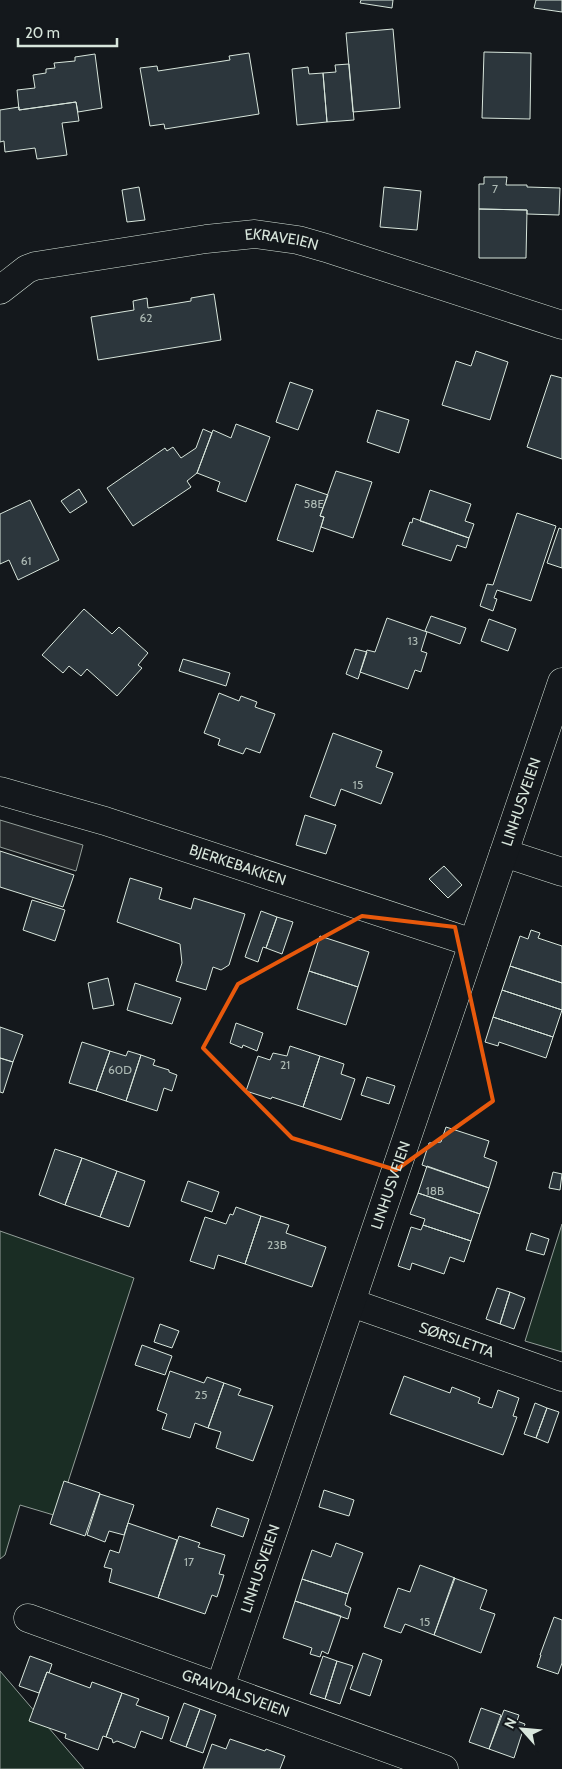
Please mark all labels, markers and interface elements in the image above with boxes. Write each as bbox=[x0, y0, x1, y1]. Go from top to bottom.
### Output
scale bar bbox=[18, 15, 116, 47]
text: 20 m bbox=[25, 24, 60, 42]
house number: 7 bbox=[492, 181, 498, 196]
street label: EKRAVEIEN bbox=[244, 225, 320, 254]
house number: 62 bbox=[139, 310, 153, 325]
house number: 58E bbox=[304, 496, 325, 511]
house number: 61 bbox=[21, 553, 31, 568]
house number: 13 bbox=[408, 633, 418, 648]
street label: LINHUSVEIEN bbox=[498, 755, 545, 848]
house number: 15 bbox=[353, 777, 363, 792]
street label: BJERKEBAKKEN bbox=[187, 841, 288, 889]
house number: 21 bbox=[280, 1057, 290, 1072]
house number: 60D bbox=[108, 1062, 132, 1077]
street label: LINHUSVEIEN bbox=[367, 1139, 414, 1232]
house number: 18B bbox=[426, 1183, 444, 1198]
house number: 23B bbox=[267, 1237, 287, 1252]
street label: SØRSLETTA bbox=[417, 1318, 497, 1362]
house number: 25 bbox=[195, 1387, 207, 1402]
street label: LINHUSVEIEN bbox=[237, 1522, 284, 1615]
house number: 17 bbox=[184, 1554, 194, 1569]
house number: 15 bbox=[420, 1614, 430, 1629]
street label: GRAVDALSVEIEN bbox=[179, 1666, 292, 1721]
north arrow bbox=[497, 1704, 547, 1754]
text: N bbox=[500, 1715, 521, 1732]

